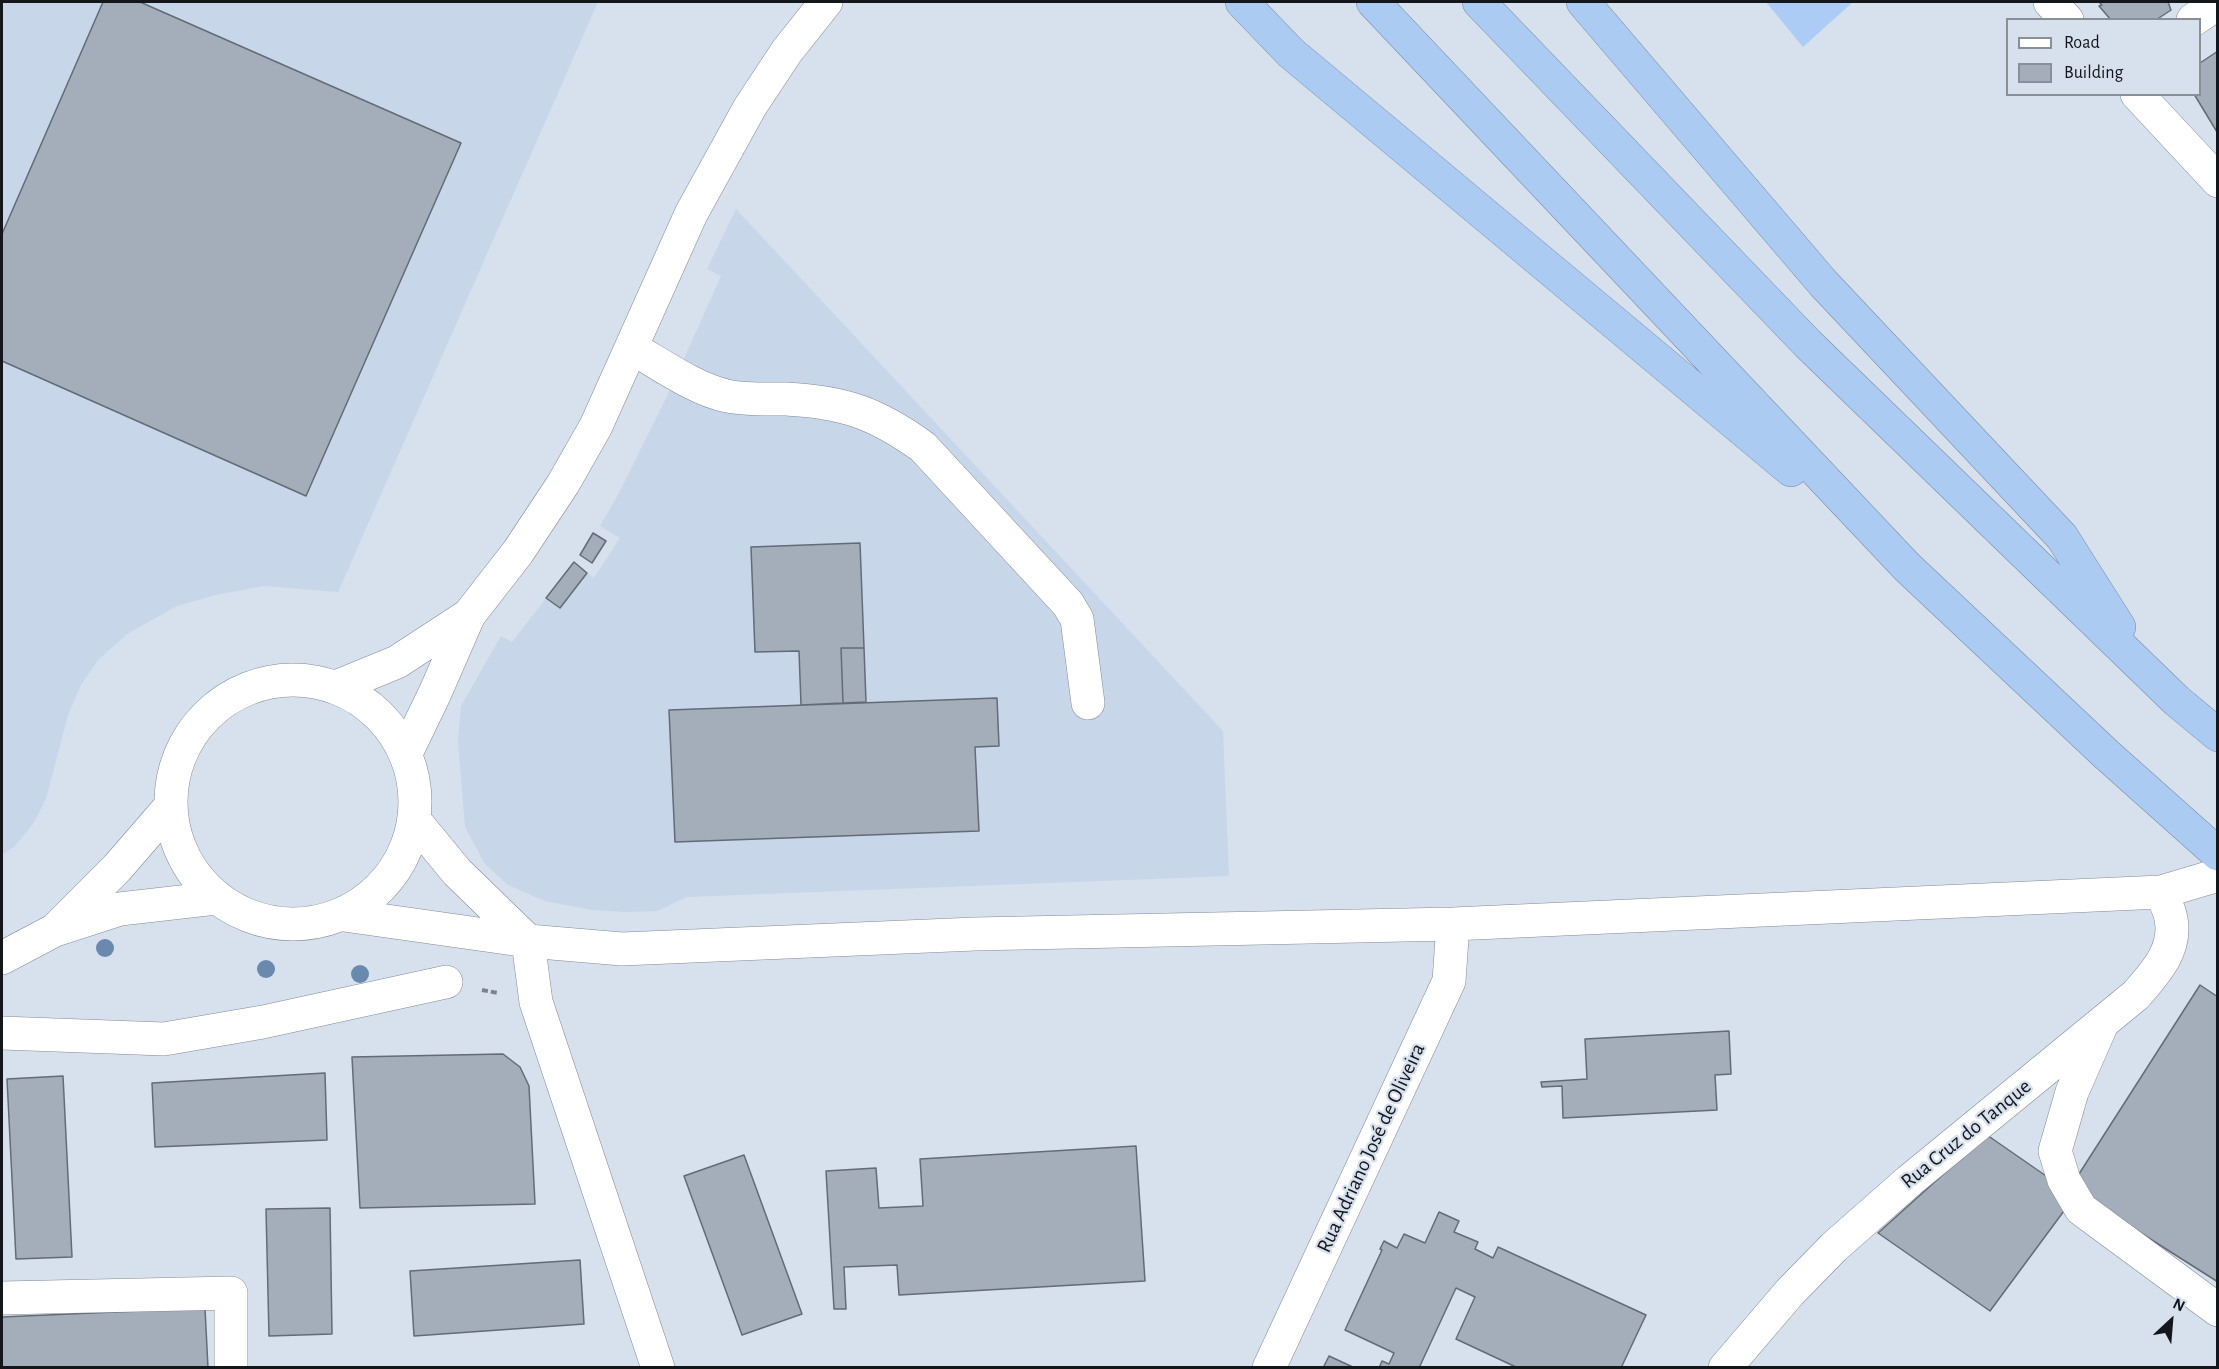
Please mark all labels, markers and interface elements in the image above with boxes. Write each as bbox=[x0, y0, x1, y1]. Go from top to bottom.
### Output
legend bbox=[2006, 18, 2201, 96]
text: Road bbox=[2064, 34, 2100, 52]
text: Building bbox=[2064, 64, 2123, 82]
street label: Rua Adriano José de Oliveira bbox=[1311, 1039, 1431, 1257]
street label: Rua Cruz do Tanque bbox=[1896, 1074, 2036, 1194]
north arrow bbox=[2141, 1291, 2201, 1351]
text: N bbox=[2170, 1295, 2187, 1314]

